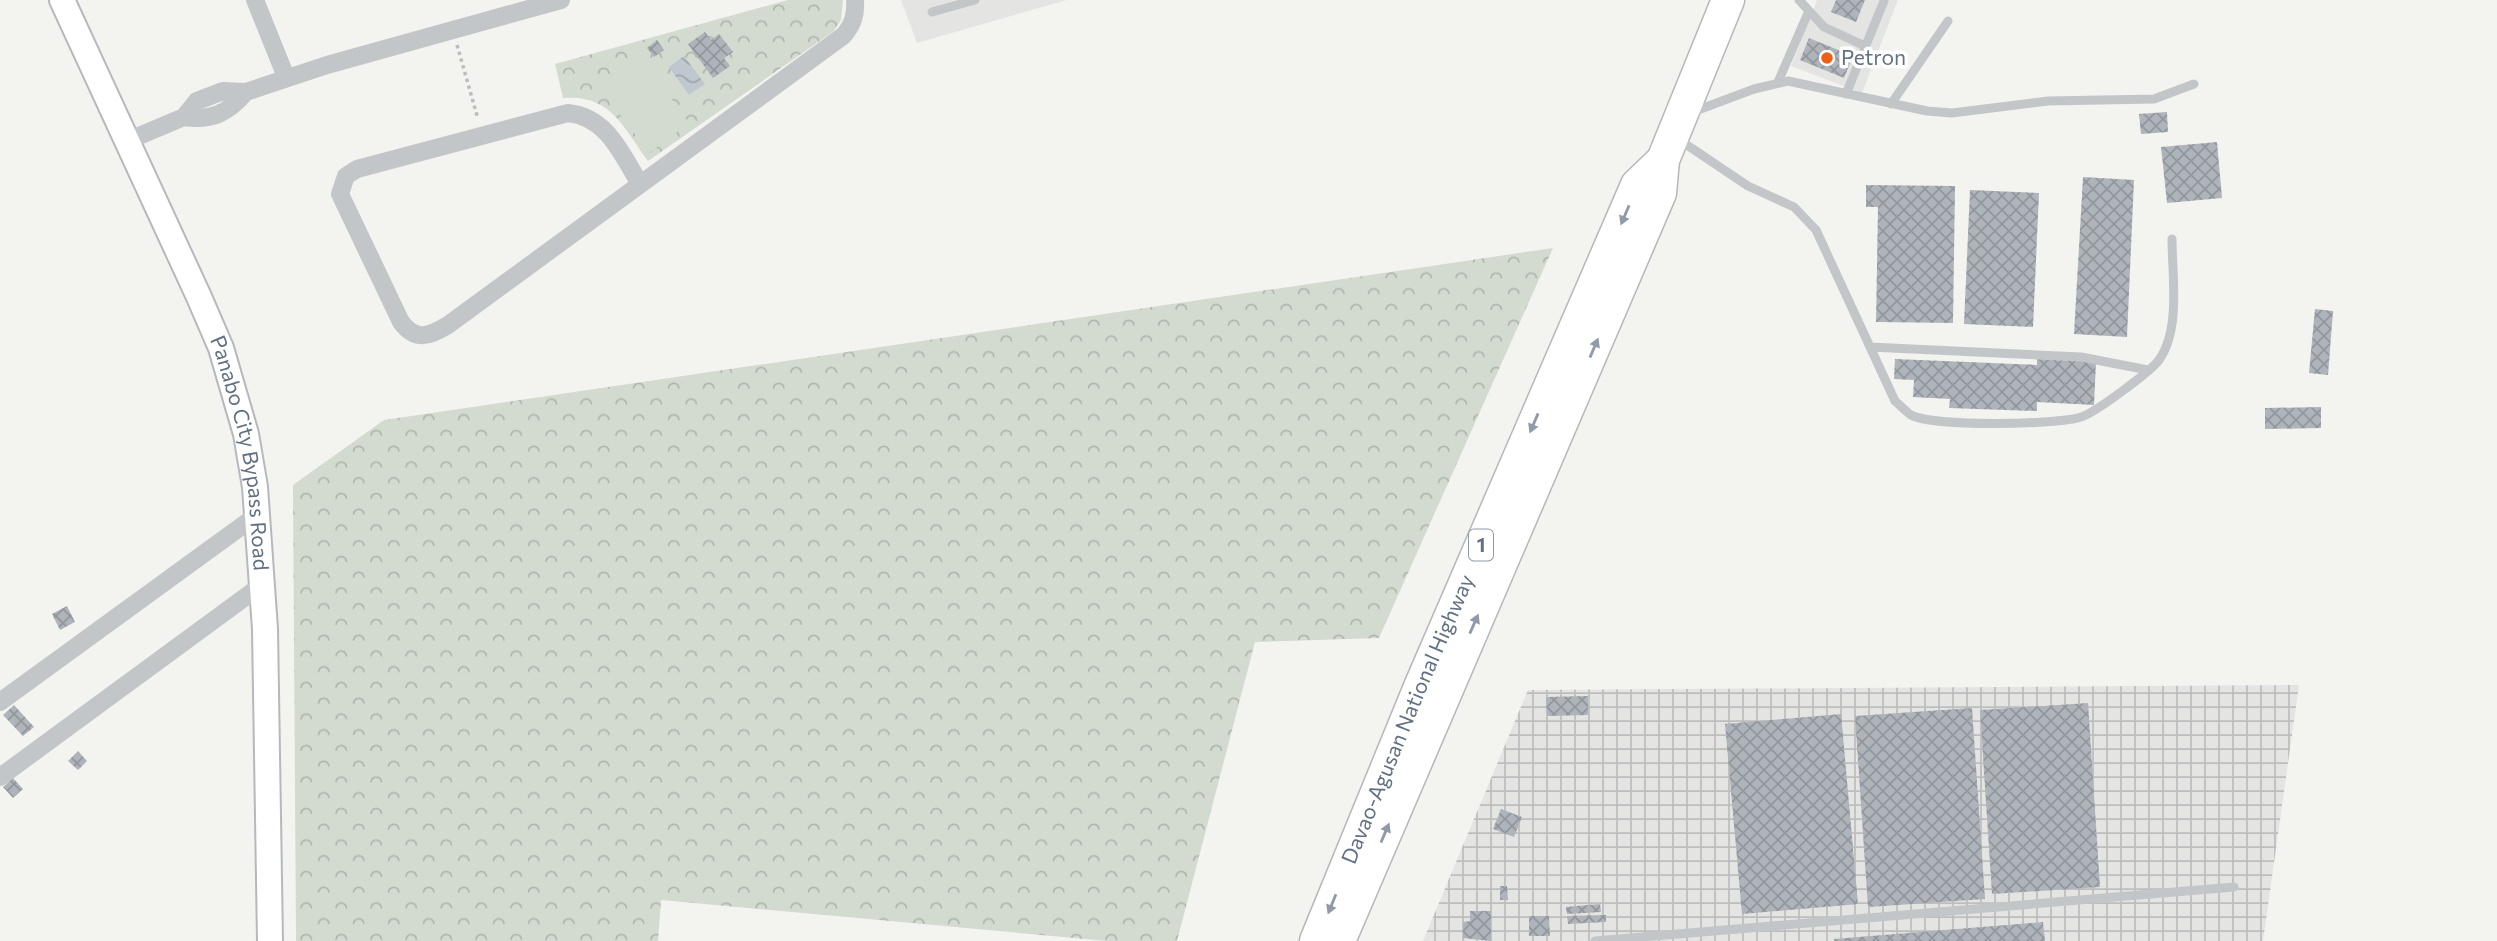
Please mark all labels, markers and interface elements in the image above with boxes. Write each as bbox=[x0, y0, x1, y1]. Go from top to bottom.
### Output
place label: Petron bbox=[1841, 44, 1906, 69]
marker: Petron bbox=[1819, 50, 1835, 66]
one-way arrow bbox=[1619, 204, 1630, 225]
street label: Panabo City Bypass Road bbox=[206, 331, 275, 571]
one-way arrow bbox=[1589, 337, 1600, 358]
one-way arrow bbox=[1528, 413, 1539, 434]
road number: 1 bbox=[1469, 530, 1493, 560]
street label: Davao-Agusan National Highway bbox=[1335, 570, 1478, 867]
one-way arrow bbox=[1469, 613, 1480, 634]
one-way arrow bbox=[1379, 822, 1390, 843]
one-way arrow bbox=[1326, 894, 1337, 915]

